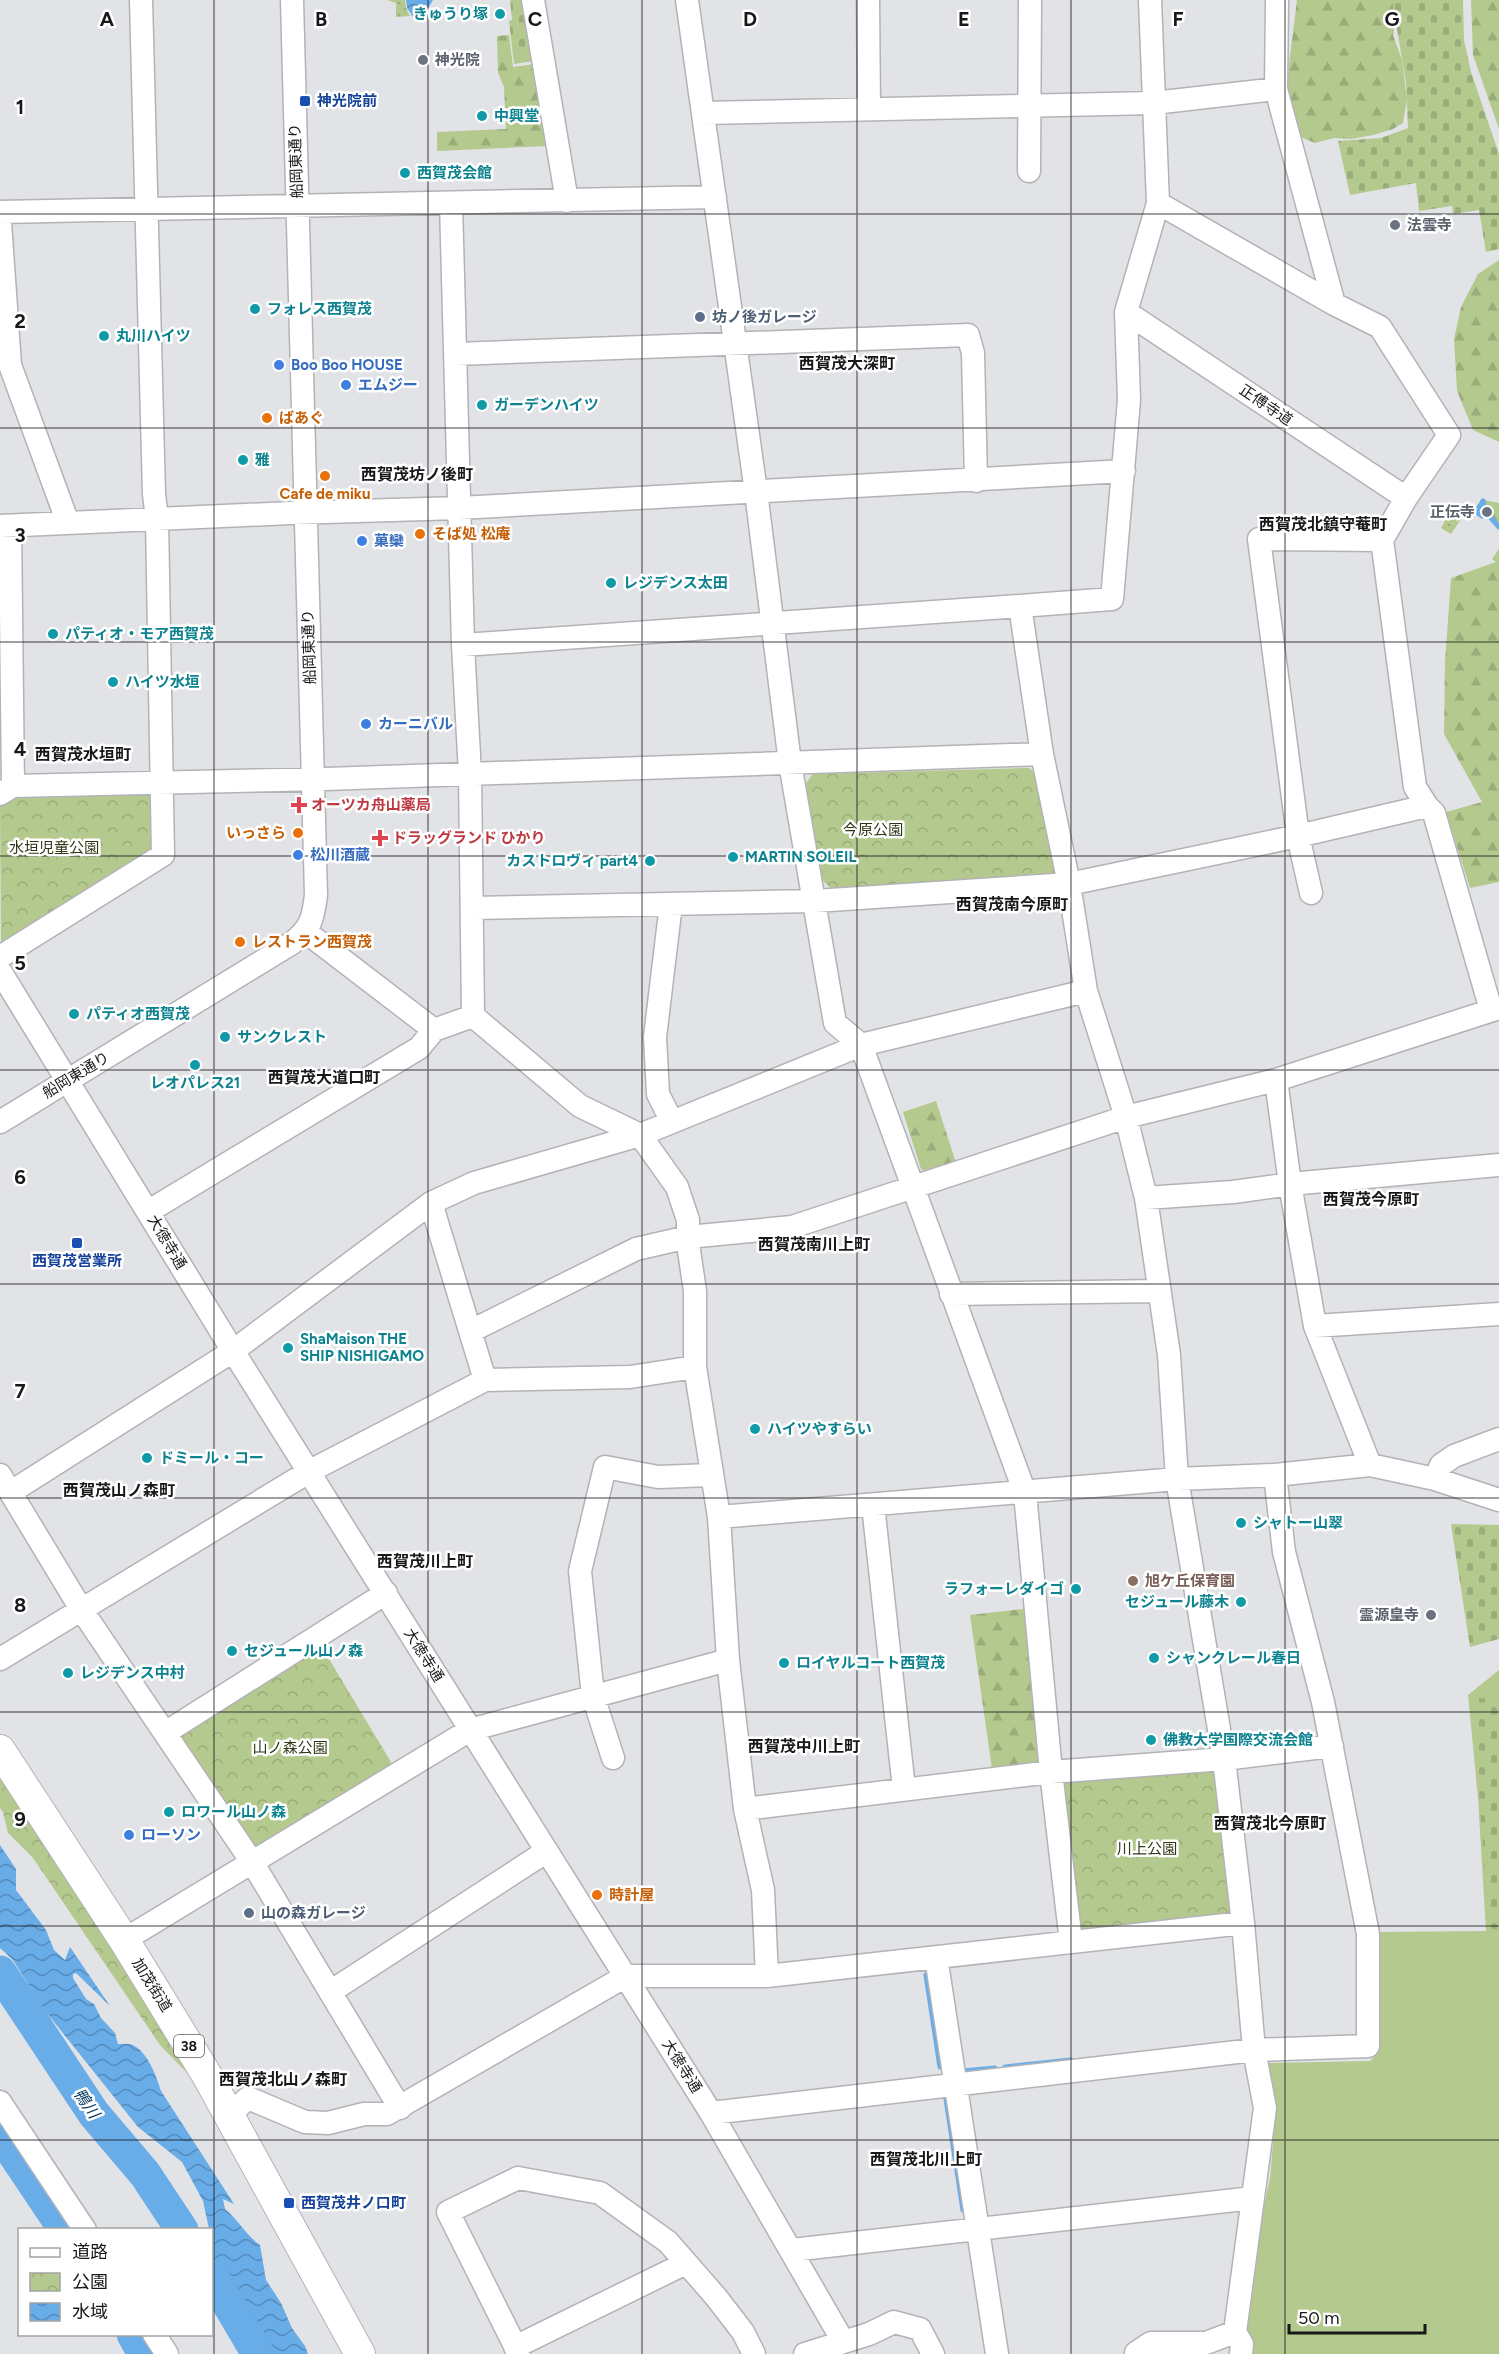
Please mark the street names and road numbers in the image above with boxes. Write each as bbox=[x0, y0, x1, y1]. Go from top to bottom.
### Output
street label: 船岡東通り bbox=[286, 123, 306, 199]
street label: 正傅寺道 bbox=[1236, 381, 1296, 429]
street label: 船岡東通り bbox=[299, 609, 319, 685]
street label: 船岡東通り bbox=[39, 1048, 113, 1102]
street label: 大徳寺通 bbox=[144, 1212, 190, 1272]
street label: 大徳寺通 bbox=[400, 1625, 448, 1685]
street label: 加茂街道 bbox=[128, 1955, 176, 2015]
road number: 38 bbox=[174, 2035, 204, 2057]
street label: 大徳寺通 bbox=[658, 2036, 706, 2096]

